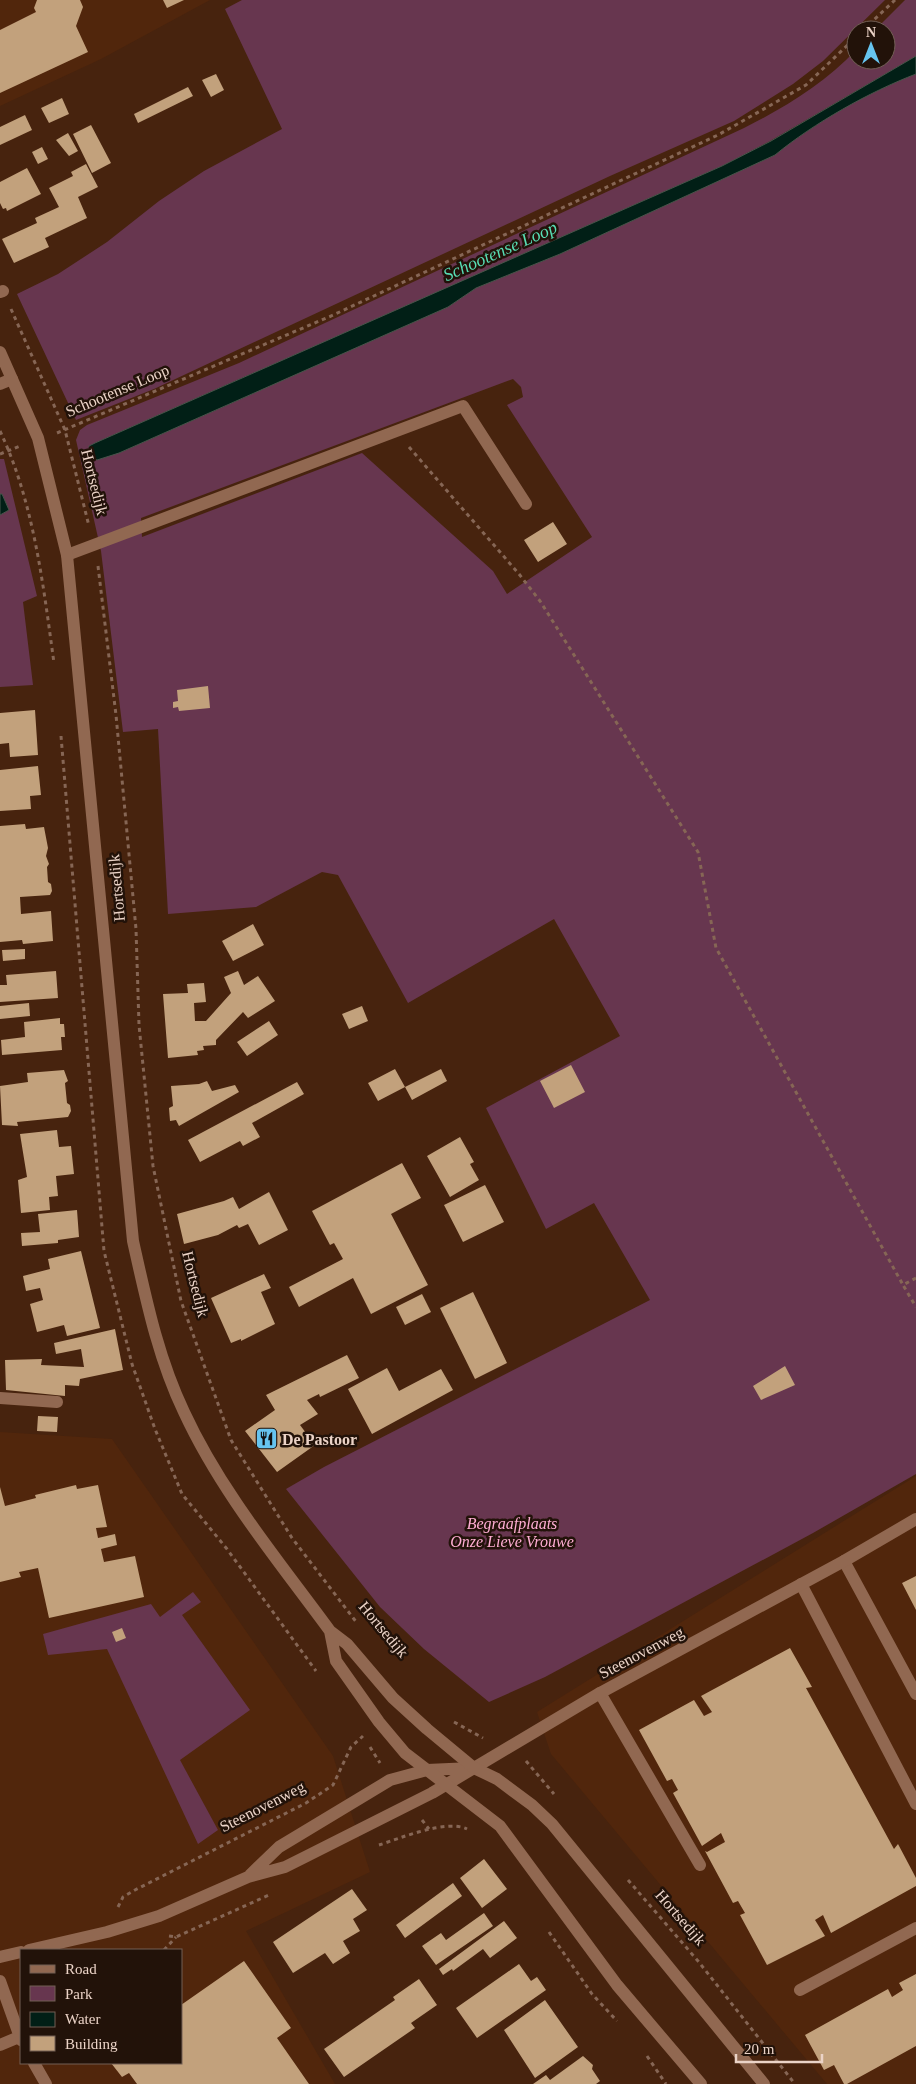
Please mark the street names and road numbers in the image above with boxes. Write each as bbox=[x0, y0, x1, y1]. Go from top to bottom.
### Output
street label: Schootense Loop bbox=[63, 361, 172, 421]
street label: Hortsedijk bbox=[77, 447, 111, 517]
street label: Hortsedijk bbox=[105, 853, 129, 922]
street label: Hortsedijk bbox=[178, 1249, 212, 1319]
street label: Hortsedijk bbox=[355, 1598, 412, 1661]
street label: Steenovenweg bbox=[596, 1623, 687, 1683]
street label: Steenovenweg bbox=[217, 1778, 308, 1836]
street label: Hortsedijk bbox=[651, 1886, 709, 1949]

